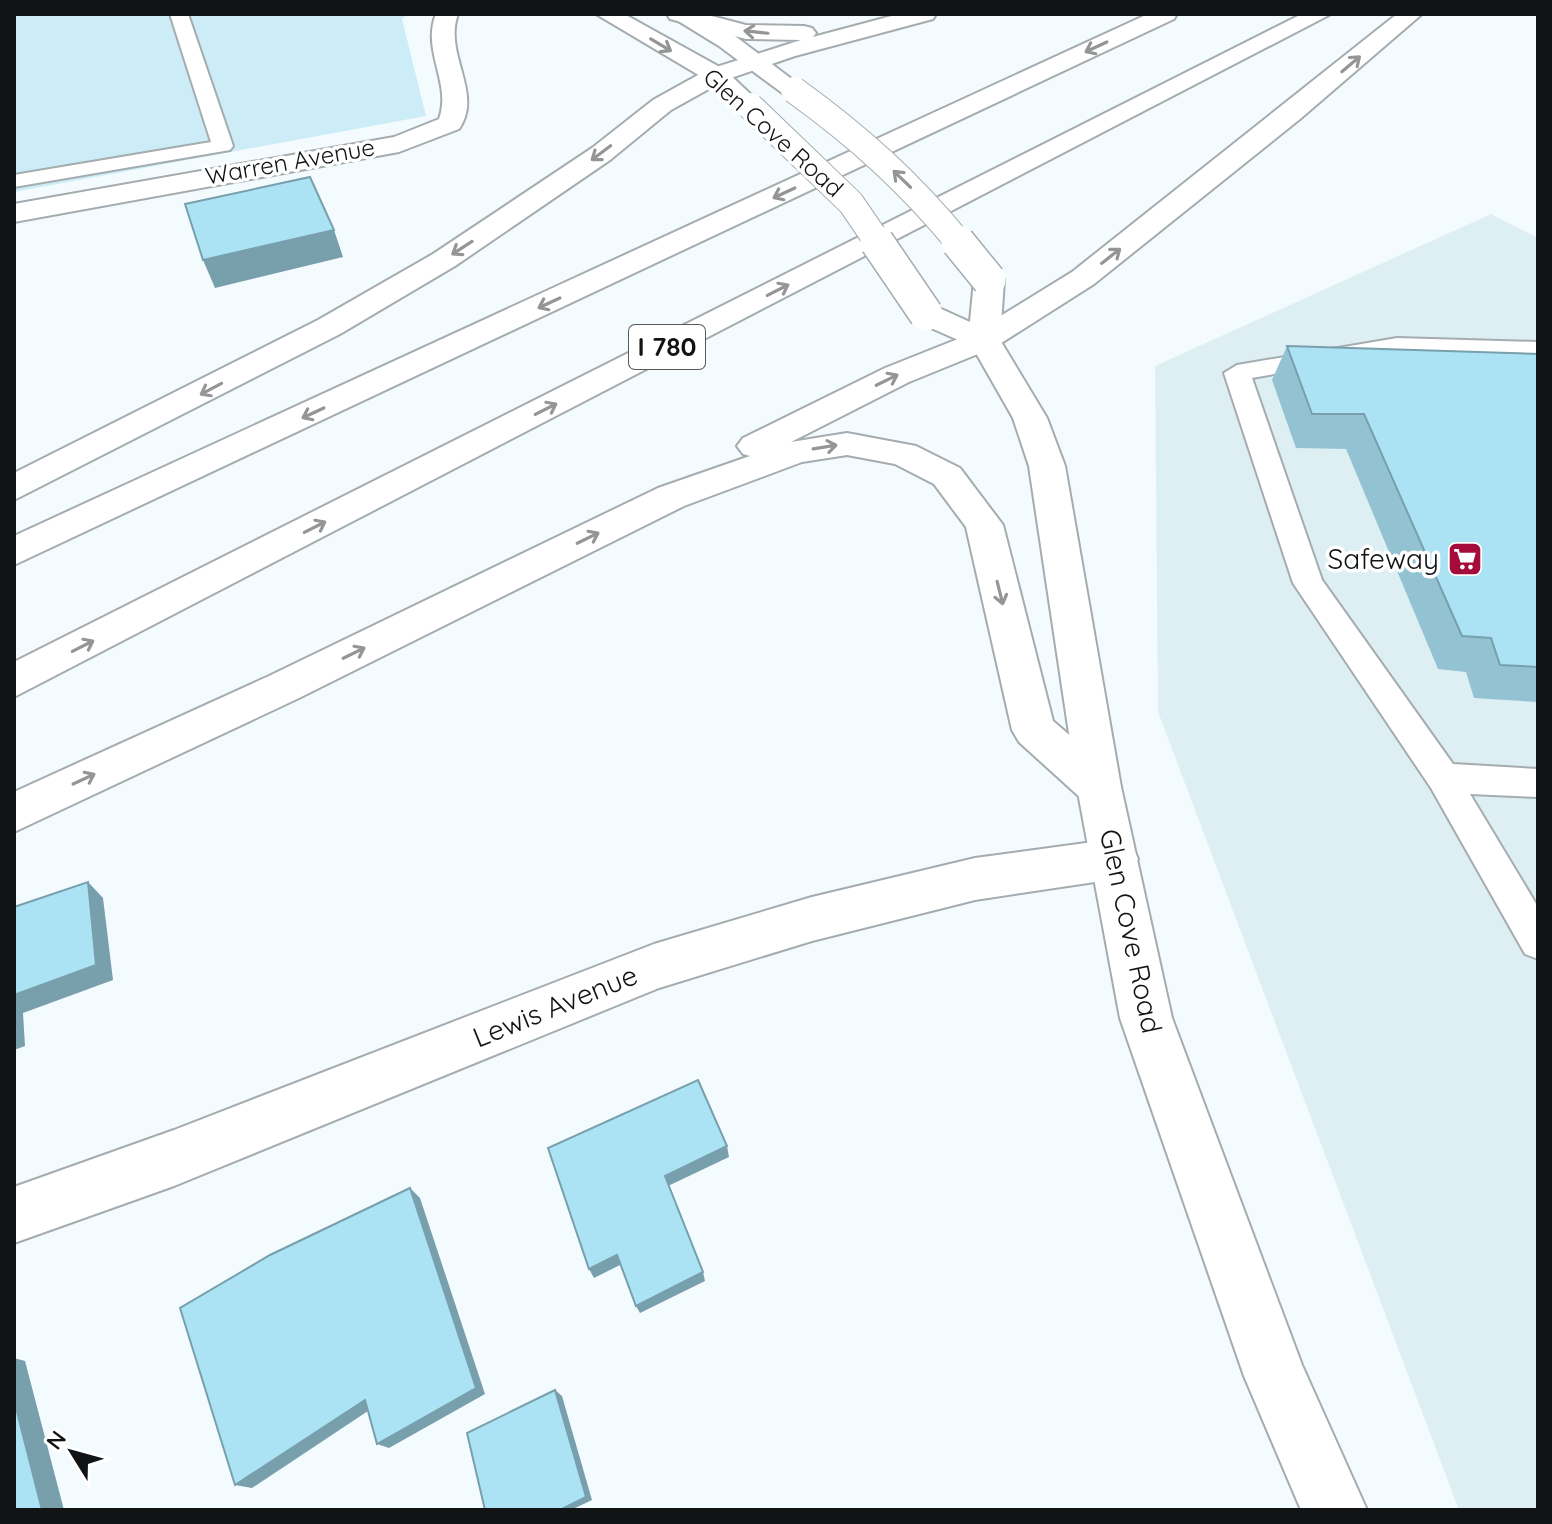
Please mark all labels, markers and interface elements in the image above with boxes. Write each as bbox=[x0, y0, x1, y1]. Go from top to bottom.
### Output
one-way arrow bbox=[743, 25, 770, 40]
one-way arrow bbox=[649, 38, 672, 54]
one-way arrow bbox=[1084, 40, 1108, 55]
one-way arrow bbox=[1340, 55, 1361, 73]
street label: Glen Cove Road bbox=[697, 61, 850, 203]
street label: Warren Avenue bbox=[203, 131, 377, 191]
one-way arrow bbox=[590, 145, 612, 162]
one-way arrow bbox=[892, 169, 912, 188]
one-way arrow bbox=[772, 186, 796, 201]
one-way arrow bbox=[451, 240, 473, 257]
one-way arrow bbox=[1100, 248, 1121, 265]
one-way arrow bbox=[765, 282, 789, 298]
one-way arrow bbox=[537, 296, 561, 311]
road number: I 780 bbox=[629, 325, 705, 369]
one-way arrow bbox=[874, 372, 898, 387]
one-way arrow bbox=[199, 382, 223, 398]
one-way arrow bbox=[534, 401, 558, 416]
one-way arrow bbox=[301, 406, 325, 421]
one-way arrow bbox=[812, 439, 837, 454]
one-way arrow bbox=[303, 519, 327, 535]
one-way arrow bbox=[575, 530, 599, 546]
supermarket icon: Safeway bbox=[1446, 540, 1484, 578]
place label: Safeway bbox=[1327, 541, 1439, 576]
one-way arrow bbox=[994, 579, 1009, 605]
one-way arrow bbox=[71, 637, 95, 653]
one-way arrow bbox=[342, 645, 366, 660]
one-way arrow bbox=[72, 771, 96, 786]
street label: Glen Cove Road bbox=[1093, 826, 1170, 1036]
street label: Lewis Avenue bbox=[467, 957, 642, 1054]
north arrow bbox=[32, 1412, 112, 1492]
text: N bbox=[40, 1425, 72, 1455]

